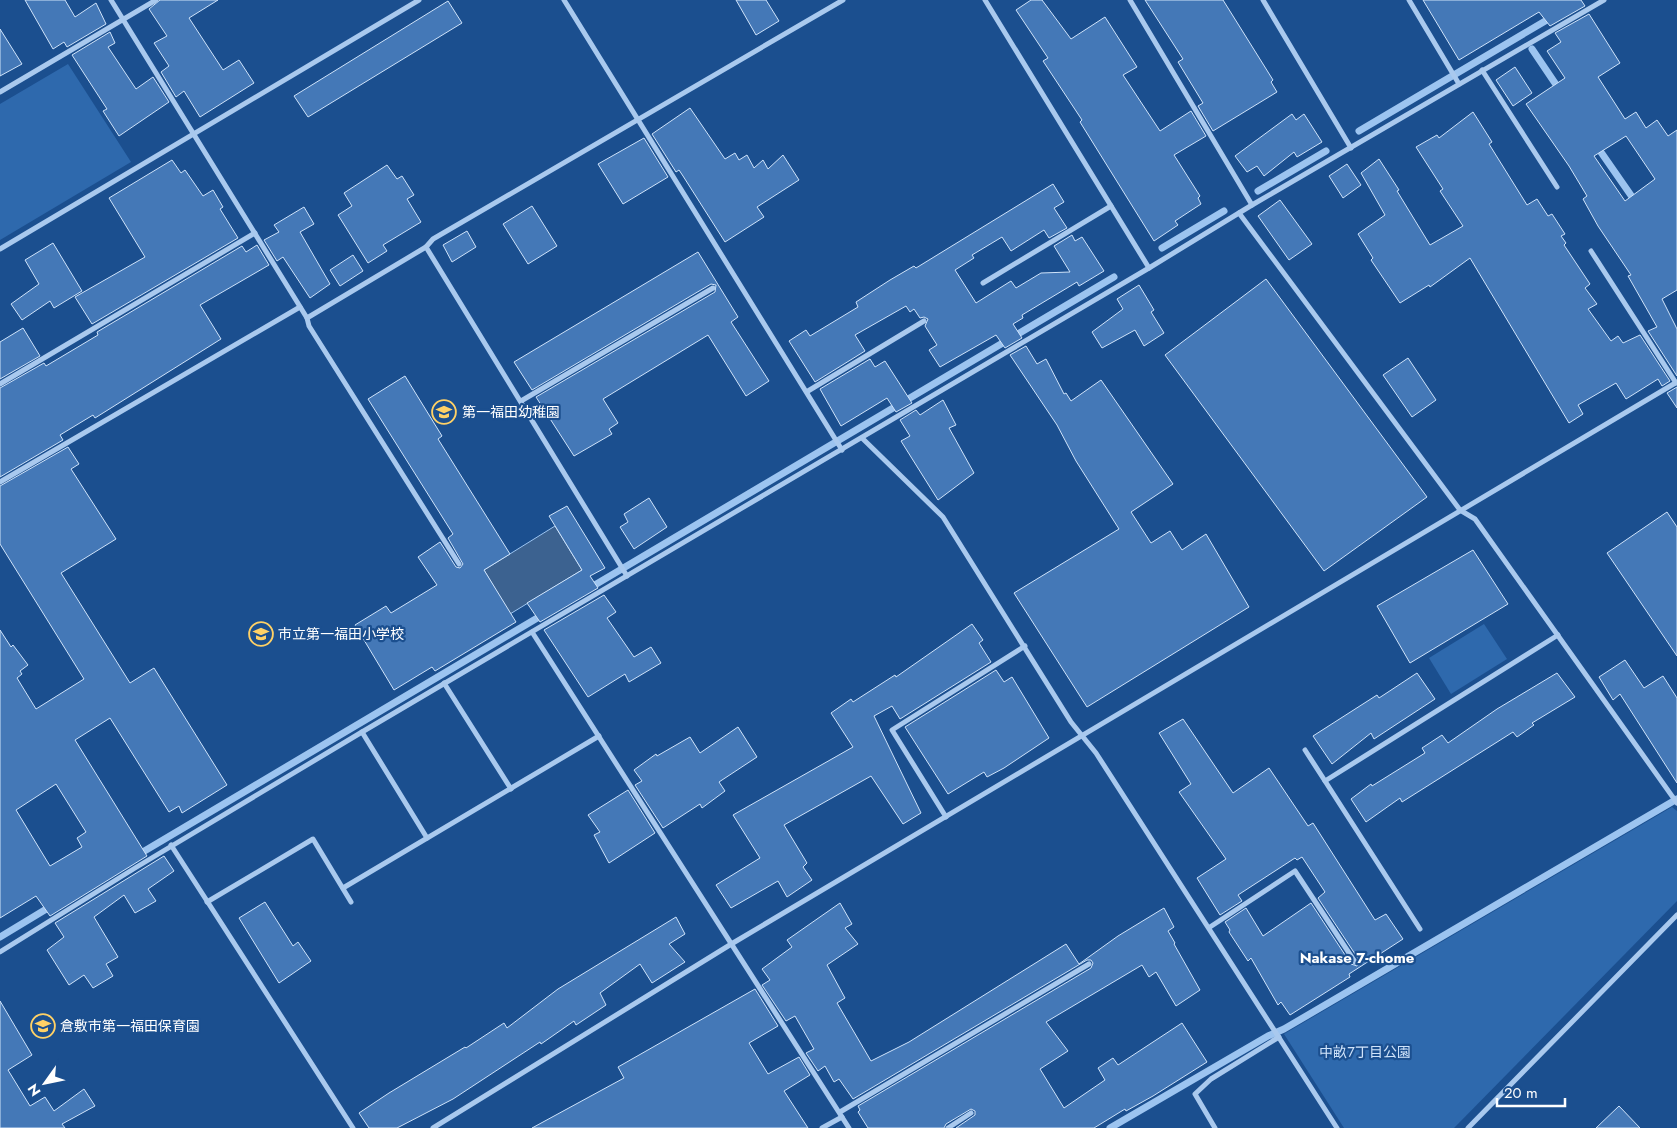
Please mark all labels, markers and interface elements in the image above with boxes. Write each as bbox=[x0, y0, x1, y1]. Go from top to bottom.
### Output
school or university icon: 第一福田幼稚園 bbox=[431, 399, 457, 425]
place label: 第一福田幼稚園 bbox=[462, 402, 560, 422]
school or university icon: 市立第一福田小学校 bbox=[248, 621, 274, 647]
place label: 市立第一福田小学校 bbox=[278, 624, 404, 644]
district label: Nakase 7-chome bbox=[1300, 947, 1415, 969]
school or university icon: 倉敷市第一福田保育園 bbox=[30, 1013, 56, 1039]
place label: 倉敷市第一福田保育園 bbox=[60, 1016, 200, 1036]
park label: 中畝７丁目公園 bbox=[1319, 1042, 1411, 1062]
north arrow bbox=[20, 1058, 70, 1108]
scale bar bbox=[1497, 1076, 1564, 1108]
text: N bbox=[23, 1080, 46, 1100]
text: 20 m bbox=[1504, 1082, 1538, 1104]

